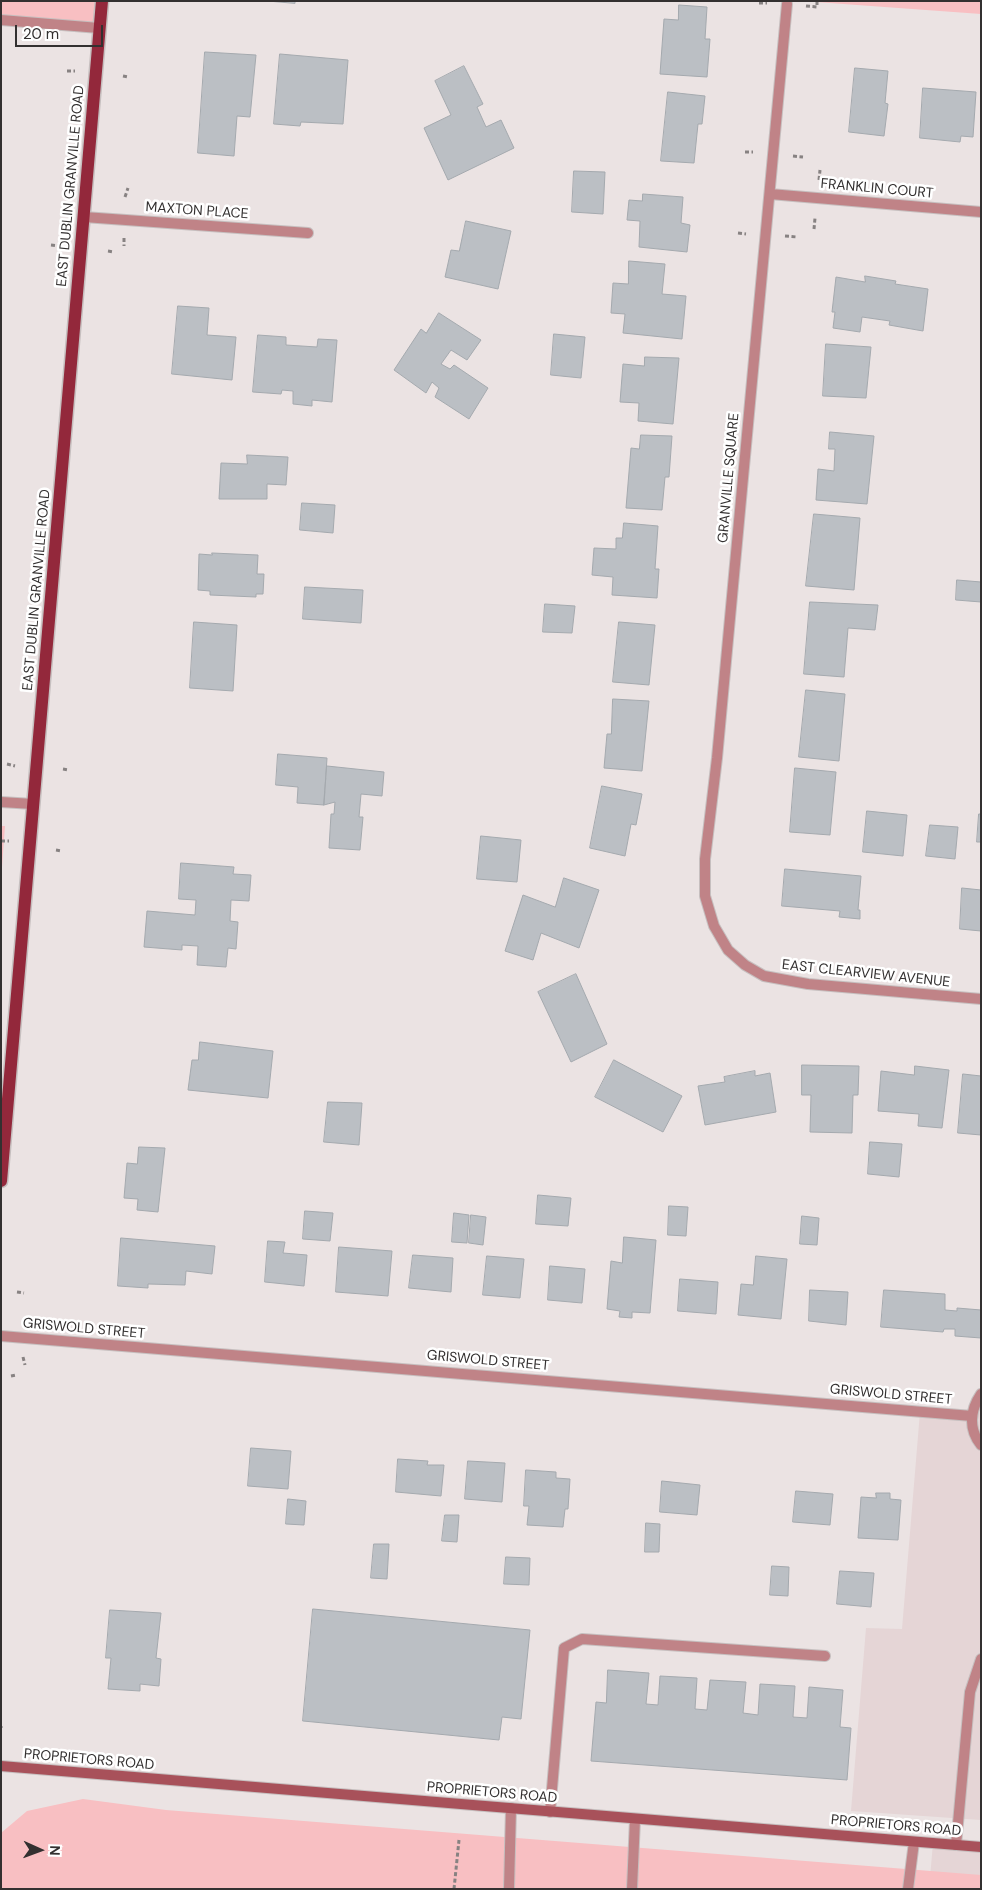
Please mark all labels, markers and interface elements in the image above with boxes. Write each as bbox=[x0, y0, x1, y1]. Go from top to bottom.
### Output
scale bar bbox=[18, 15, 105, 47]
text: 20 m bbox=[23, 24, 59, 44]
street label: EAST DUBLIN GRANVILLE ROAD bbox=[54, 85, 88, 287]
street label: FRANKLIN COURT bbox=[820, 176, 934, 202]
street label: MAXTON PLACE bbox=[145, 199, 249, 223]
street label: GRANVILLE SQUARE bbox=[715, 412, 743, 544]
street label: EAST DUBLIN GRANVILLE ROAD bbox=[20, 489, 54, 691]
street label: EAST CLEARVIEW AVENUE bbox=[781, 957, 951, 991]
street label: GRISWOLD STREET bbox=[22, 1315, 146, 1343]
street label: GRISWOLD STREET bbox=[426, 1347, 550, 1375]
street label: GRISWOLD STREET bbox=[829, 1381, 953, 1409]
street label: PROPRIETORS ROAD bbox=[23, 1746, 155, 1774]
street label: PROPRIETORS ROAD bbox=[426, 1779, 558, 1807]
street label: PROPRIETORS ROAD bbox=[830, 1812, 962, 1840]
north arrow bbox=[15, 1825, 65, 1875]
text: N bbox=[46, 1845, 64, 1856]

